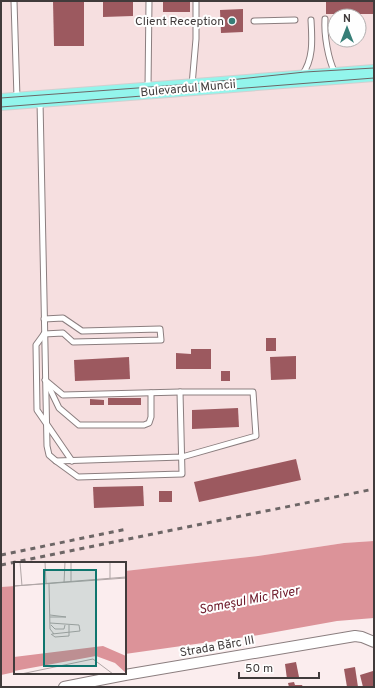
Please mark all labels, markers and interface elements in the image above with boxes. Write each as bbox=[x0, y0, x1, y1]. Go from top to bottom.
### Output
north arrow bbox=[327, 8, 367, 48]
text: N bbox=[343, 12, 351, 26]
place label: Client Reception bbox=[135, 14, 224, 30]
marker: Client Reception bbox=[227, 16, 237, 26]
street label: Bulevardul Muncii bbox=[140, 77, 236, 101]
inset map bbox=[14, 562, 126, 674]
water label: Someşul Mic River bbox=[198, 583, 302, 619]
street label: Strada Bărc III bbox=[179, 633, 256, 661]
scale bar bbox=[239, 654, 319, 680]
text: 50 m bbox=[245, 661, 273, 677]

